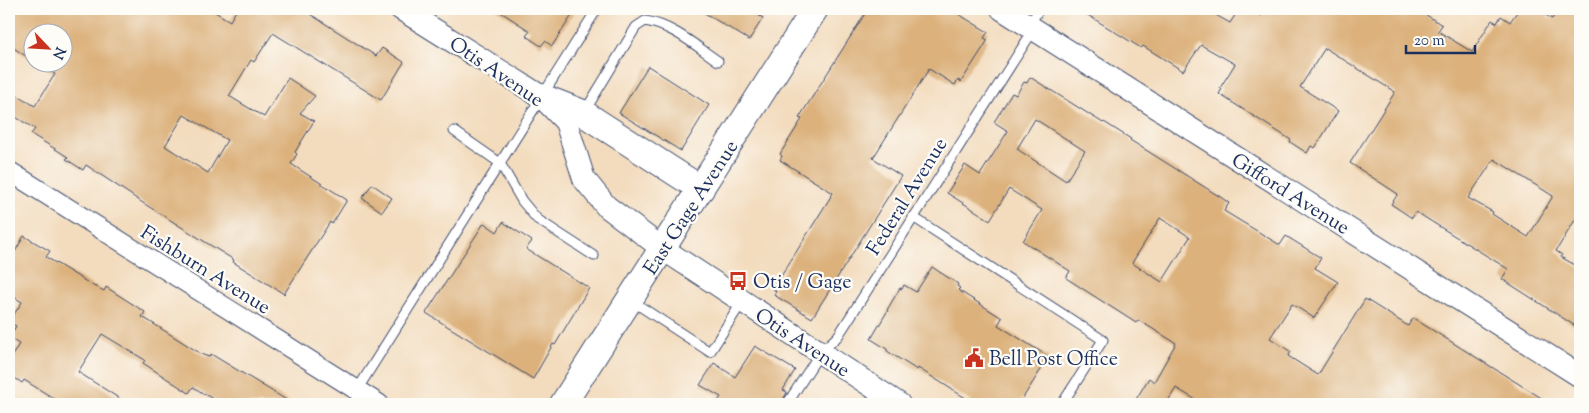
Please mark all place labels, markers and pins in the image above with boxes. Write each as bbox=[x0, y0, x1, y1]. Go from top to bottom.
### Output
place label: Otis / Gage bbox=[753, 269, 852, 298]
bus stop icon: Otis / Gage bbox=[727, 270, 749, 292]
place label: Bell Post Office bbox=[989, 346, 1118, 375]
public building icon: Bell Post Office bbox=[963, 347, 985, 369]

